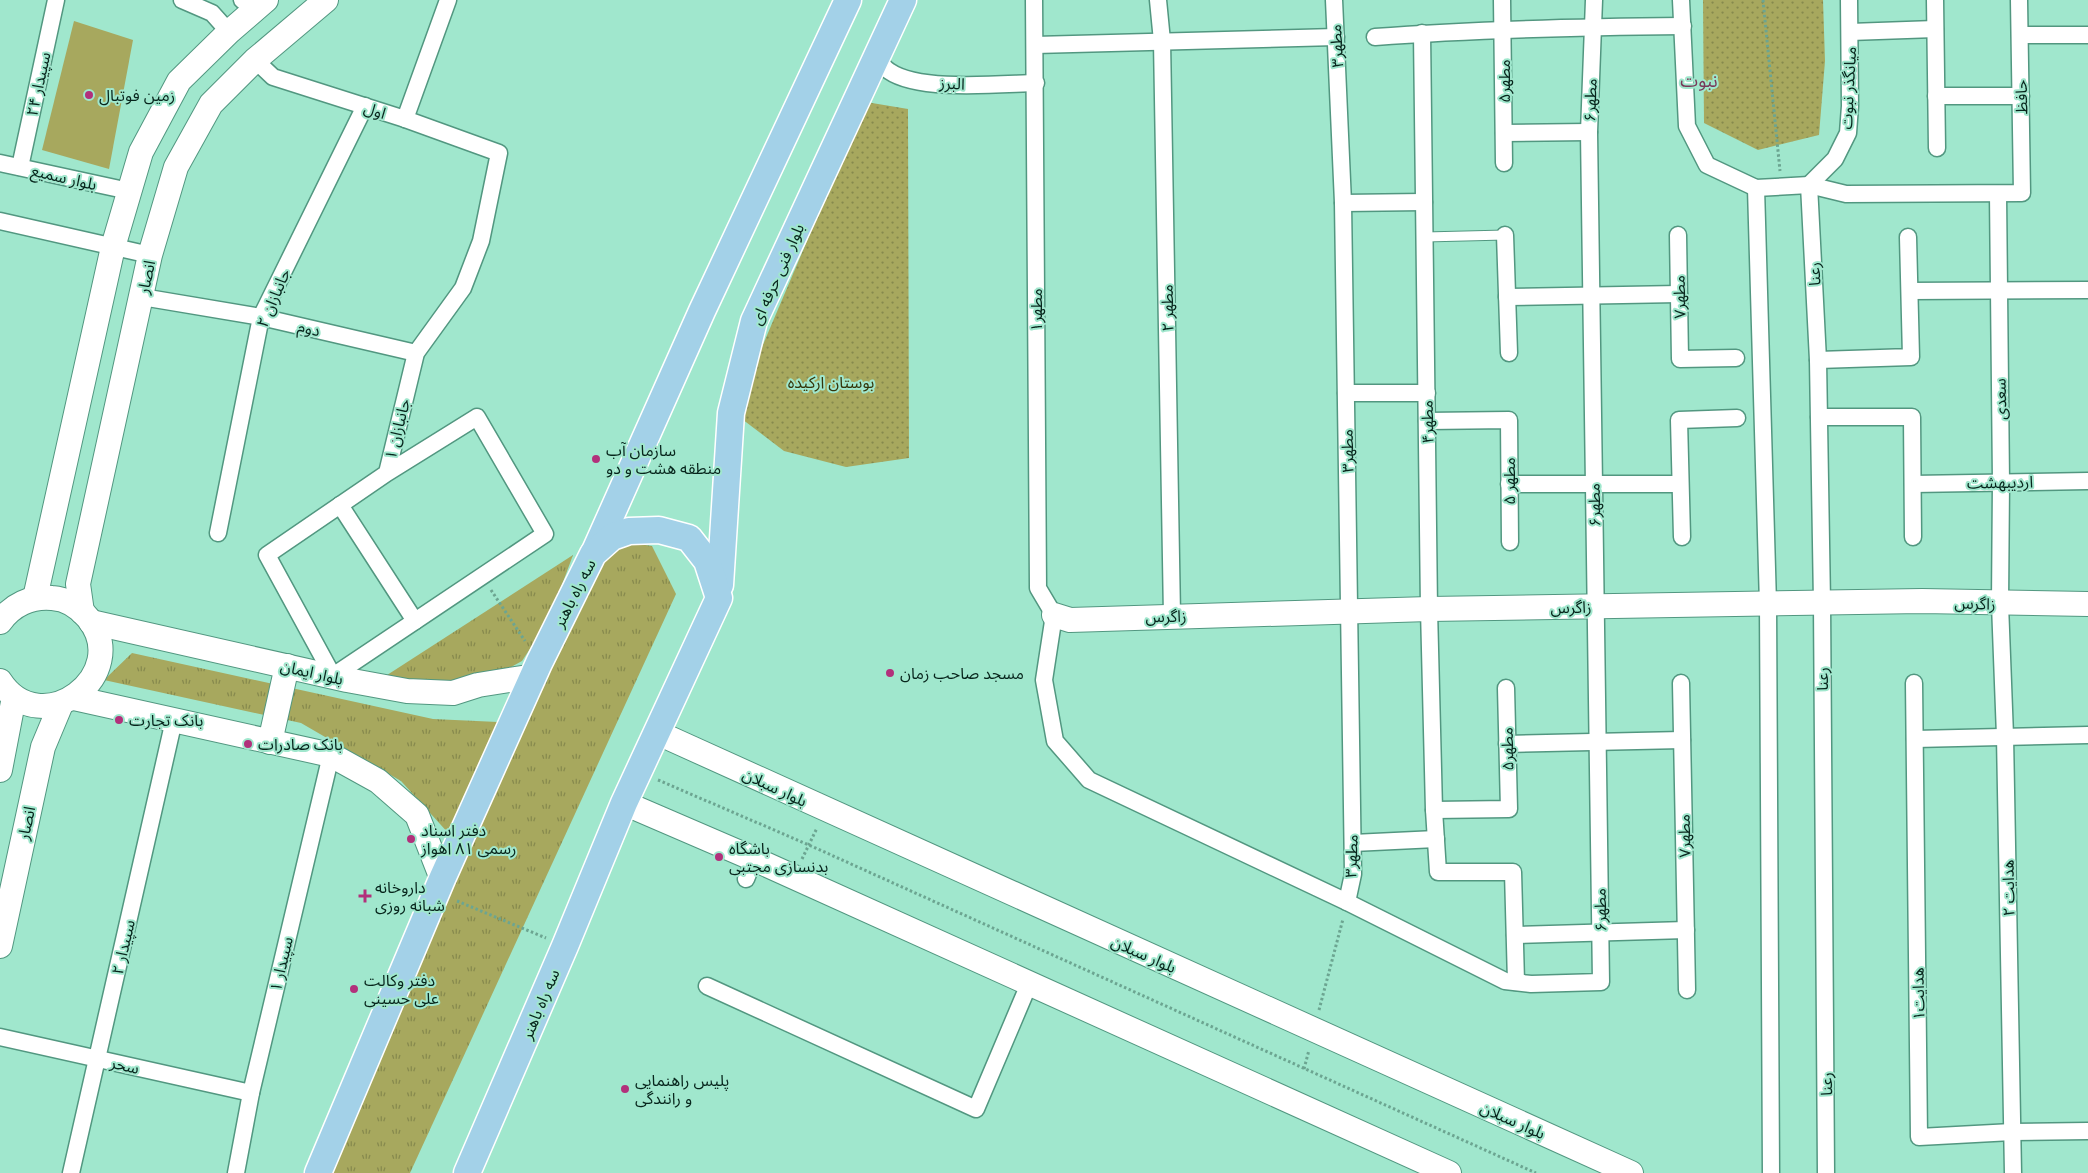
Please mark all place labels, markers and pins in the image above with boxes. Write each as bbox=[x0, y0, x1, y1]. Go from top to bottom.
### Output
place label: زمین فوتبال bbox=[99, 86, 175, 106]
marker: زمین فوتبال bbox=[83, 89, 95, 101]
place label: سازمان آب منطقه هشت و دو bbox=[606, 441, 721, 478]
marker: سازمان آب منطقه هشت و دو bbox=[590, 453, 602, 465]
place label: مسجد صاحب زمان bbox=[900, 664, 1024, 683]
marker: مسجد صاحب زمان bbox=[884, 667, 896, 679]
place label: بانک تجارت bbox=[129, 711, 203, 730]
marker: بانک تجارت bbox=[113, 714, 125, 726]
place label: بانک صادرات bbox=[258, 735, 343, 754]
marker: بانک صادرات bbox=[242, 738, 254, 750]
place label: دفتر اسناد رسمی ۸۱ اهواز bbox=[420, 821, 516, 858]
marker: دفتر اسناد رسمی ۸۱ اهواز bbox=[405, 833, 417, 845]
place label: باشگاه بدنسازی مجتبی bbox=[729, 839, 828, 876]
marker: باشگاه بدنسازی مجتبی bbox=[713, 851, 725, 863]
place label: داروخانه شبانه روزی bbox=[375, 878, 445, 915]
marker: داروخانه شبانه روزی bbox=[359, 890, 371, 902]
place label: دفتر وکالت علی حسینی bbox=[364, 971, 439, 1008]
marker: دفتر وکالت علی حسینی bbox=[348, 983, 360, 995]
place label: پلیس راهنمایی و رانندگی bbox=[635, 1071, 729, 1108]
marker: پلیس راهنمایی و رانندگی bbox=[619, 1083, 631, 1095]

